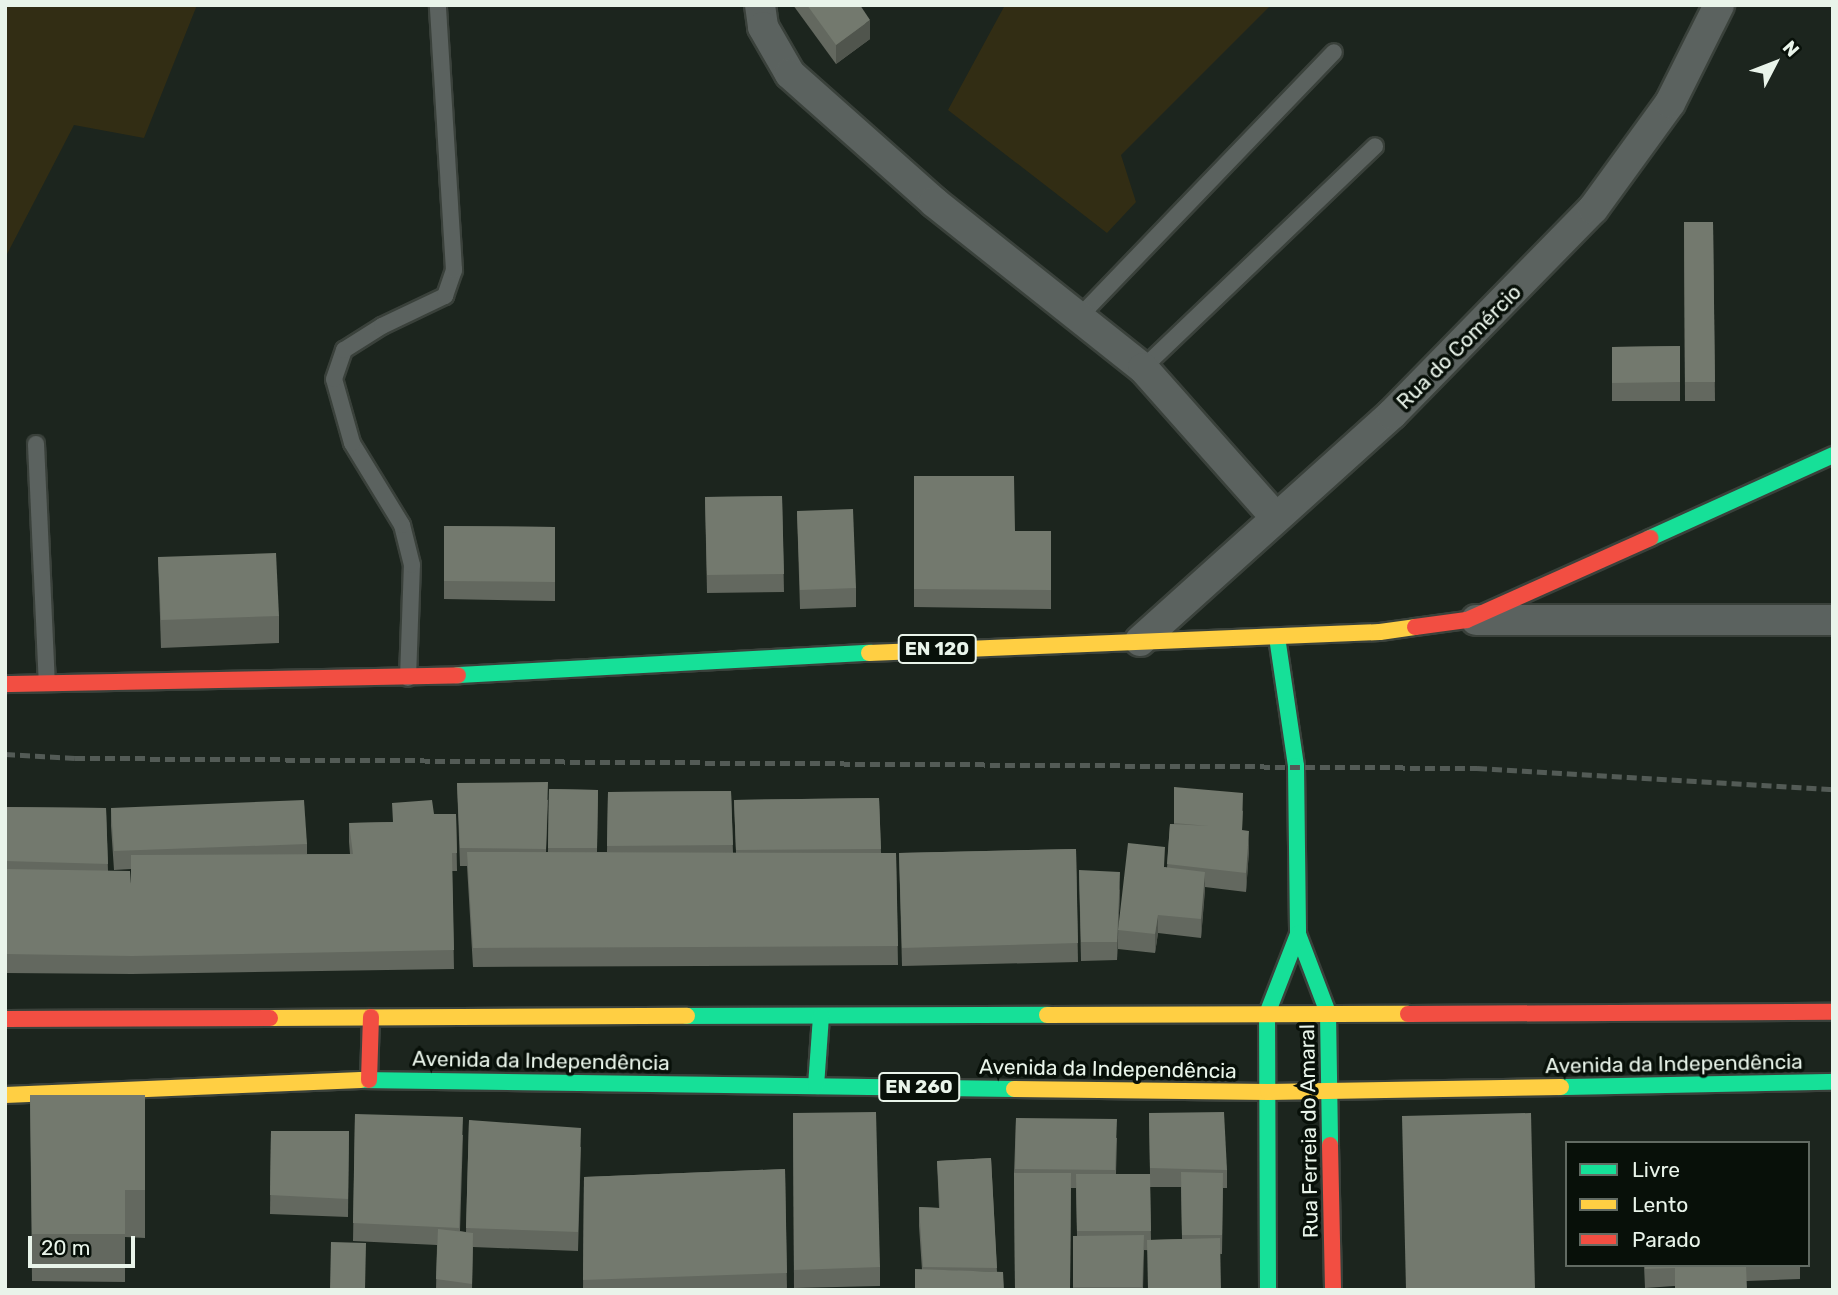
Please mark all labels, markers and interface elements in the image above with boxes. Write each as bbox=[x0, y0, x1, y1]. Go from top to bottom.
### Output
north arrow bbox=[1740, 28, 1810, 98]
text: N bbox=[1778, 36, 1804, 61]
street label: Rua do Comércio bbox=[1391, 279, 1527, 415]
road number: EN 120 bbox=[897, 634, 977, 664]
street label: Rua Ferreia do Amaral bbox=[1295, 1023, 1323, 1239]
street label: Avenida da Independência bbox=[412, 1046, 670, 1076]
street label: Avenida da Independência bbox=[1545, 1049, 1803, 1079]
street label: Avenida da Independência bbox=[979, 1054, 1237, 1084]
road number: EN 260 bbox=[877, 1072, 961, 1102]
legend bbox=[1565, 1141, 1810, 1267]
text: Livre bbox=[1632, 1157, 1680, 1182]
text: Lento bbox=[1632, 1192, 1688, 1217]
scale bar bbox=[32, 1222, 138, 1266]
text: Parado bbox=[1632, 1227, 1701, 1252]
text: 20 m bbox=[41, 1235, 90, 1260]

